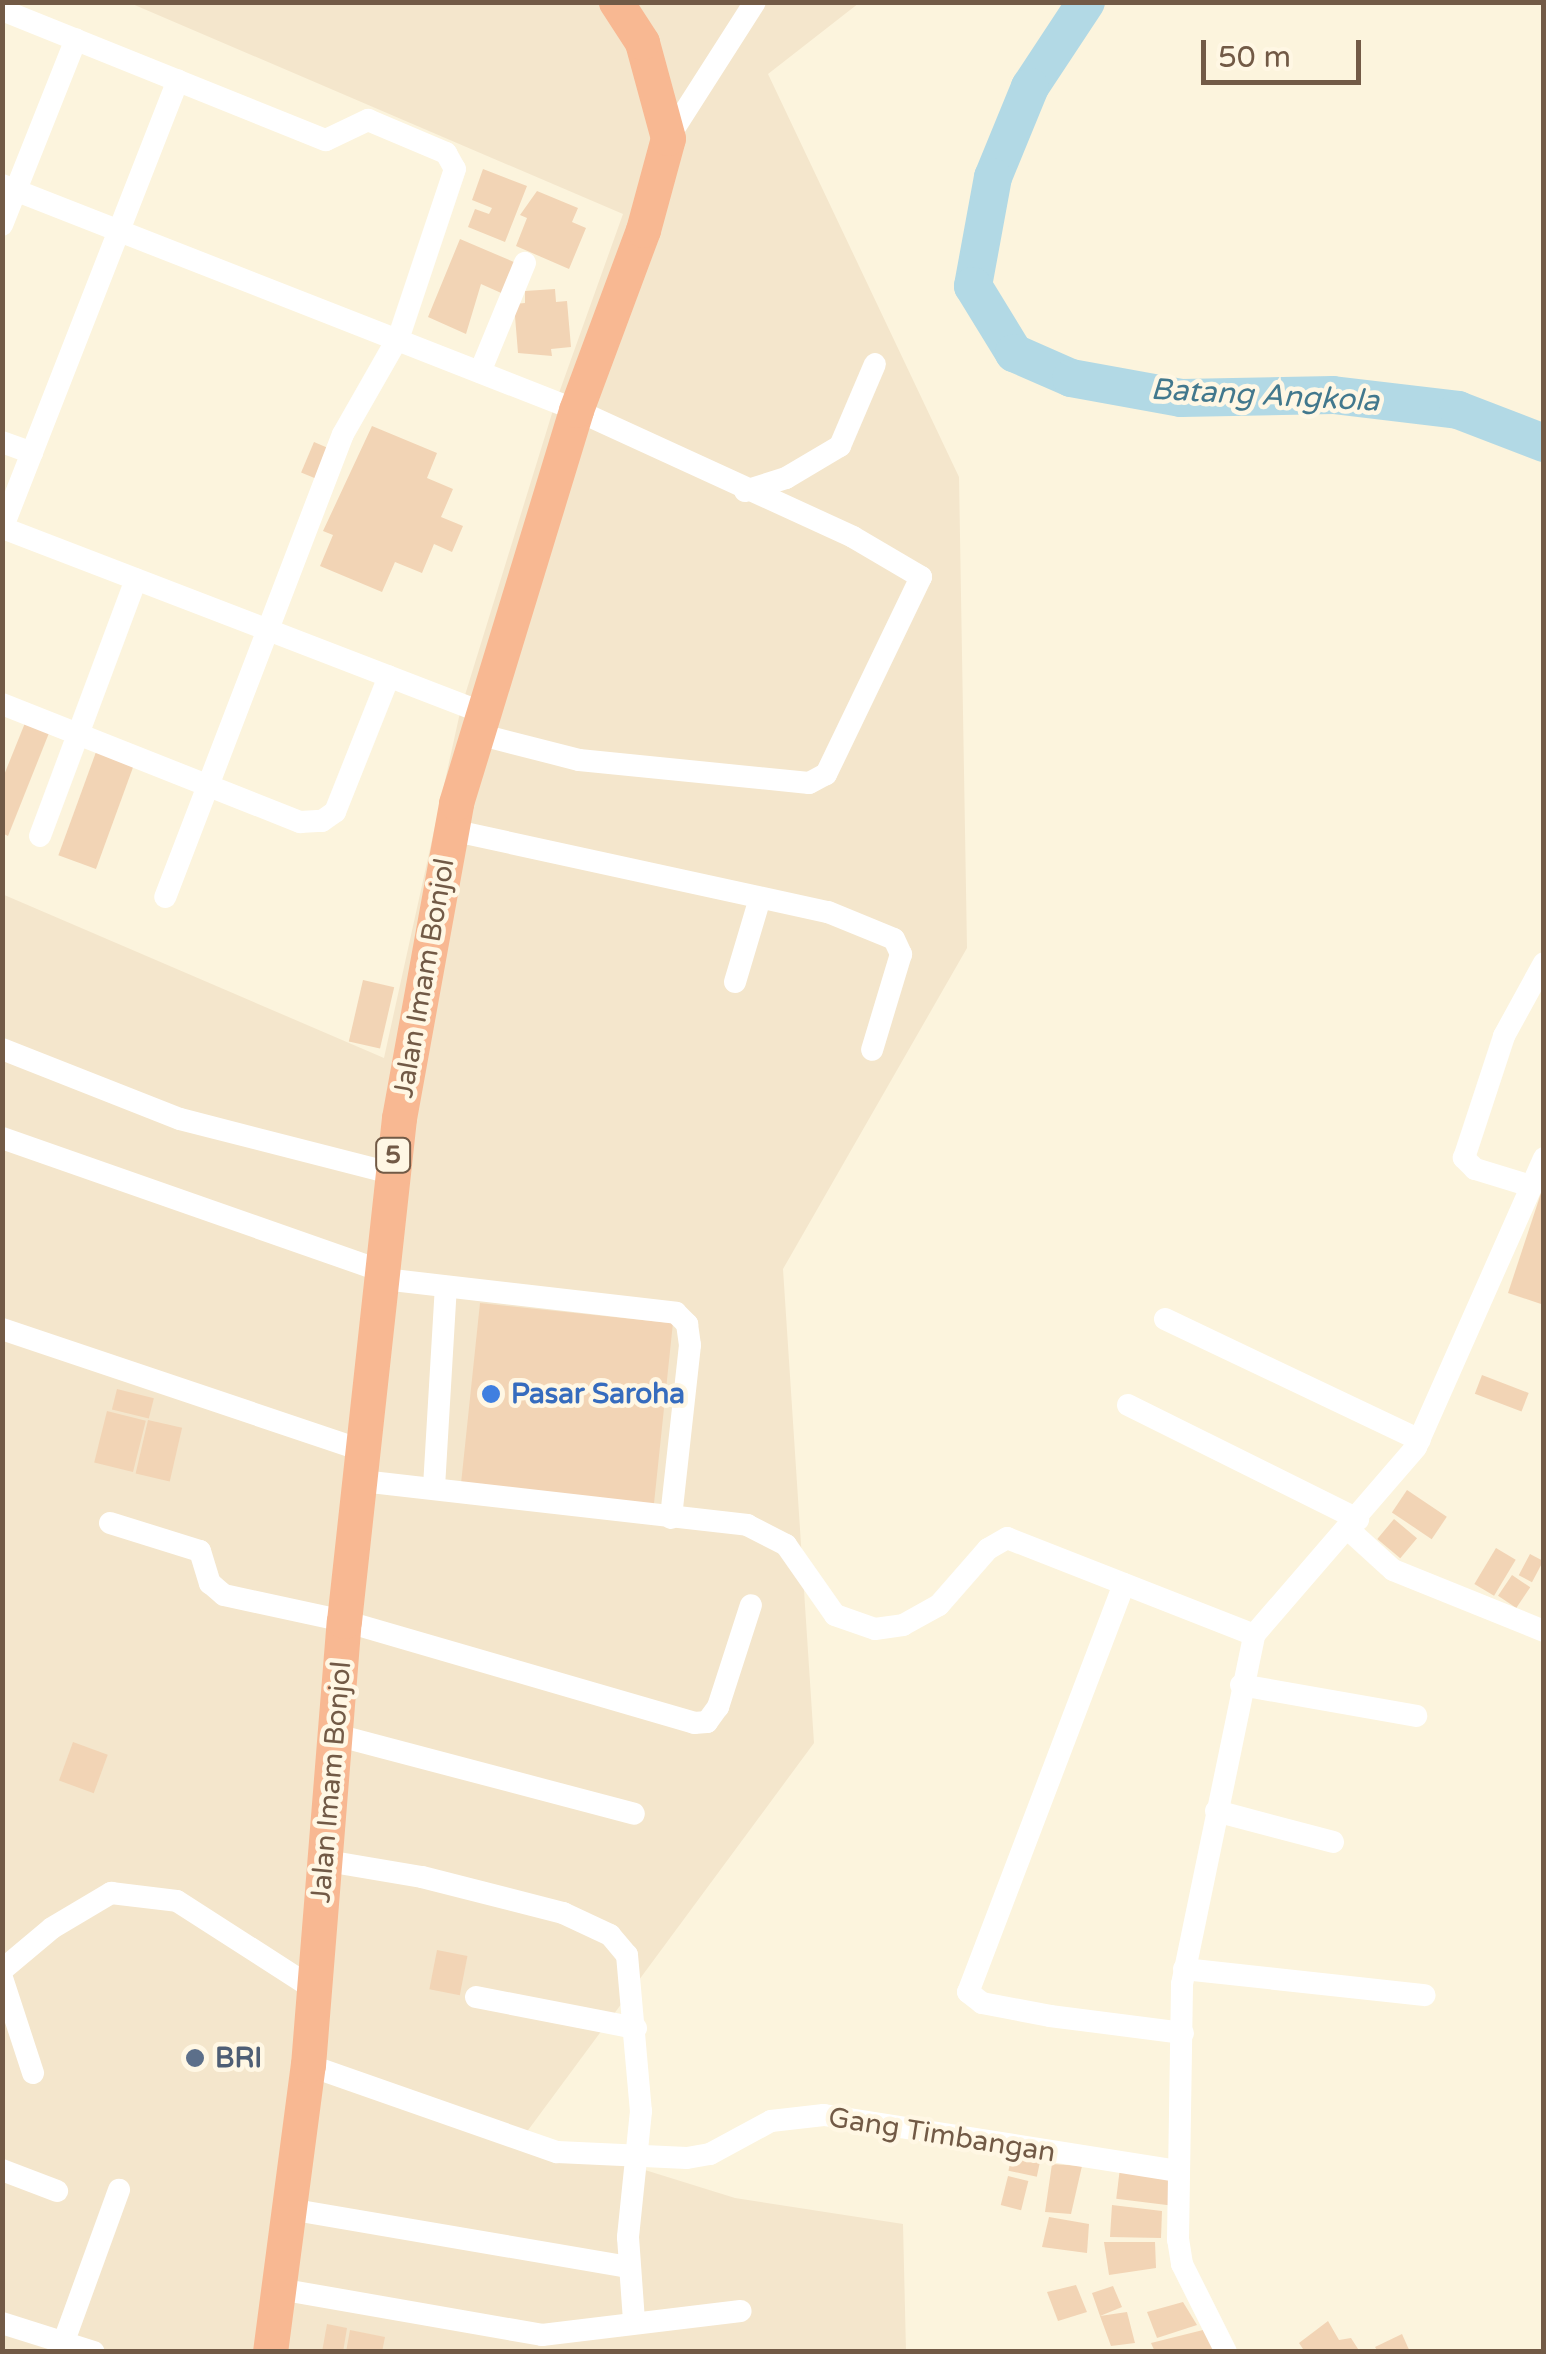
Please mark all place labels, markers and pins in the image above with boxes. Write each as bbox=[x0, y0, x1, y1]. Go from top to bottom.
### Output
place label: Pasar Saroha bbox=[511, 1377, 685, 1411]
marker: Pasar Saroha bbox=[480, 1383, 502, 1405]
place label: BRI bbox=[215, 2041, 262, 2075]
marker: BRI bbox=[184, 2047, 206, 2069]

